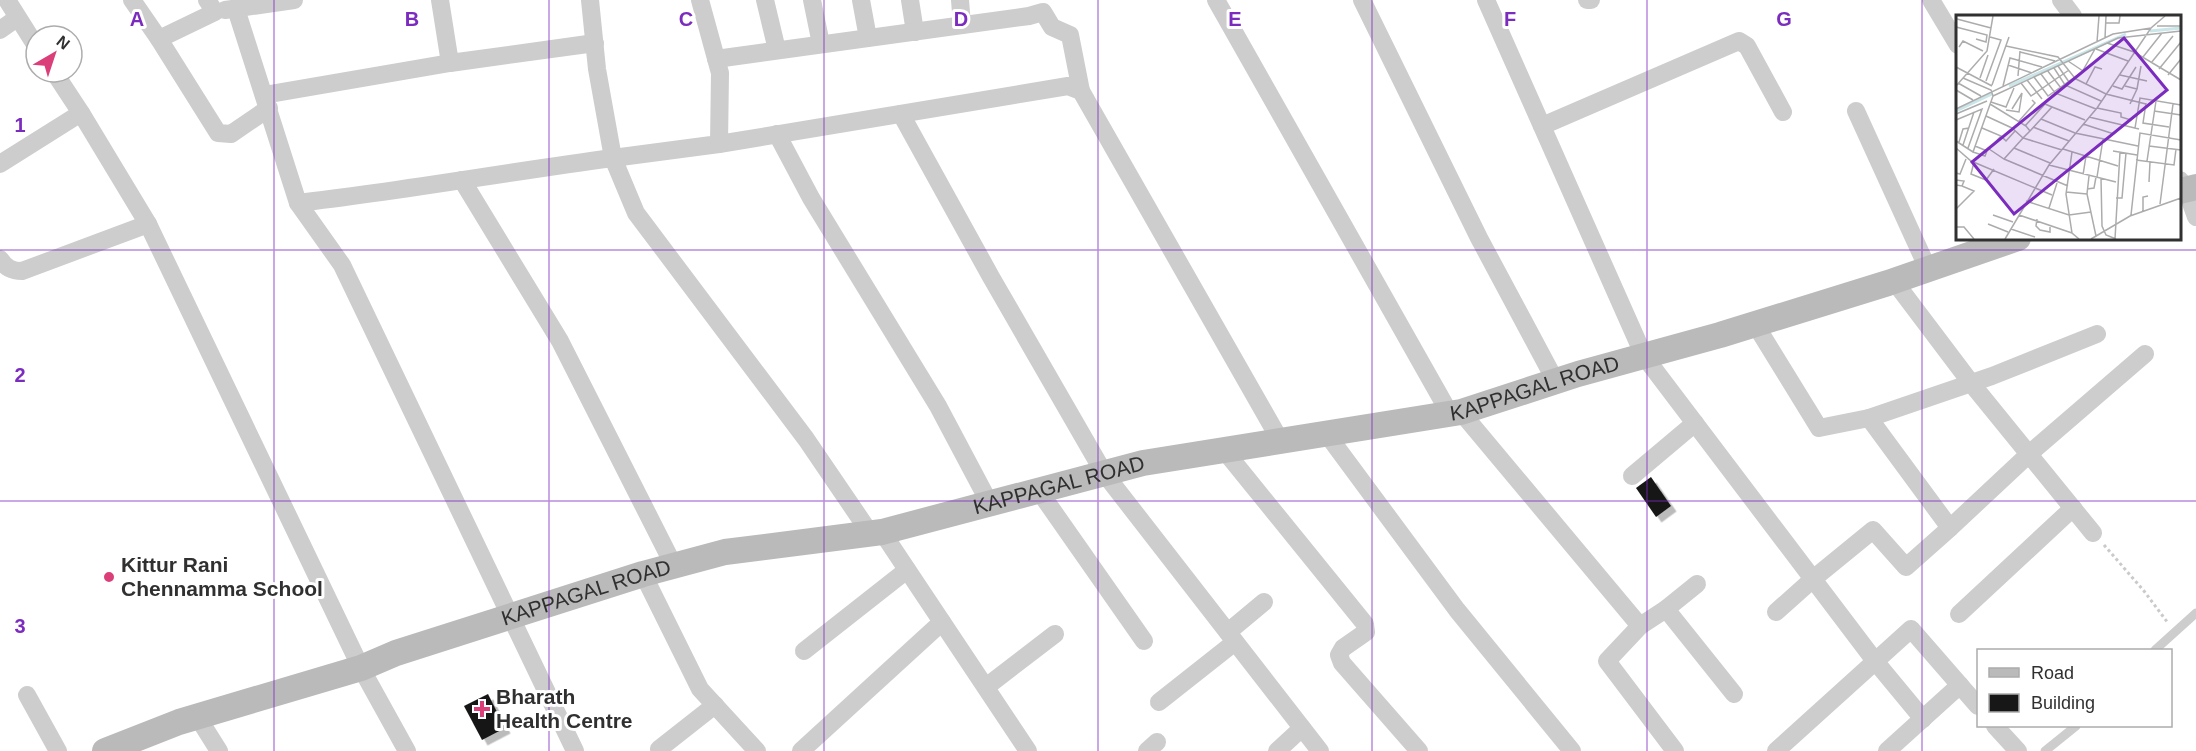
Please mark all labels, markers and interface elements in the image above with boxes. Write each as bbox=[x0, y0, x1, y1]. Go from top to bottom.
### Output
text: A bbox=[130, 8, 144, 30]
text: B bbox=[405, 8, 419, 30]
text: C bbox=[679, 8, 693, 30]
text: D bbox=[954, 8, 968, 30]
text: E bbox=[1228, 8, 1242, 30]
text: F bbox=[1504, 8, 1516, 30]
text: G bbox=[1776, 8, 1792, 30]
inset map bbox=[1956, 15, 2181, 240]
north arrow bbox=[24, 24, 84, 84]
text: N bbox=[53, 32, 73, 53]
text: 1 bbox=[14, 114, 26, 136]
street label: KAPPAGAL ROAD bbox=[1448, 351, 1622, 425]
text: 2 bbox=[14, 364, 26, 386]
street label: KAPPAGAL ROAD bbox=[971, 451, 1147, 518]
place label: Kittur Rani Chennamma School bbox=[121, 553, 323, 600]
street label: KAPPAGAL ROAD bbox=[498, 555, 673, 630]
marker: Kittur Rani Chennamma School bbox=[102, 570, 116, 584]
text: 3 bbox=[14, 615, 26, 637]
legend bbox=[1977, 649, 2172, 727]
text: Road bbox=[2031, 663, 2074, 683]
place label: Bharath Health Centre bbox=[496, 685, 633, 732]
text: Building bbox=[2031, 693, 2095, 713]
marker: Bharath Health Centre bbox=[473, 700, 491, 718]

